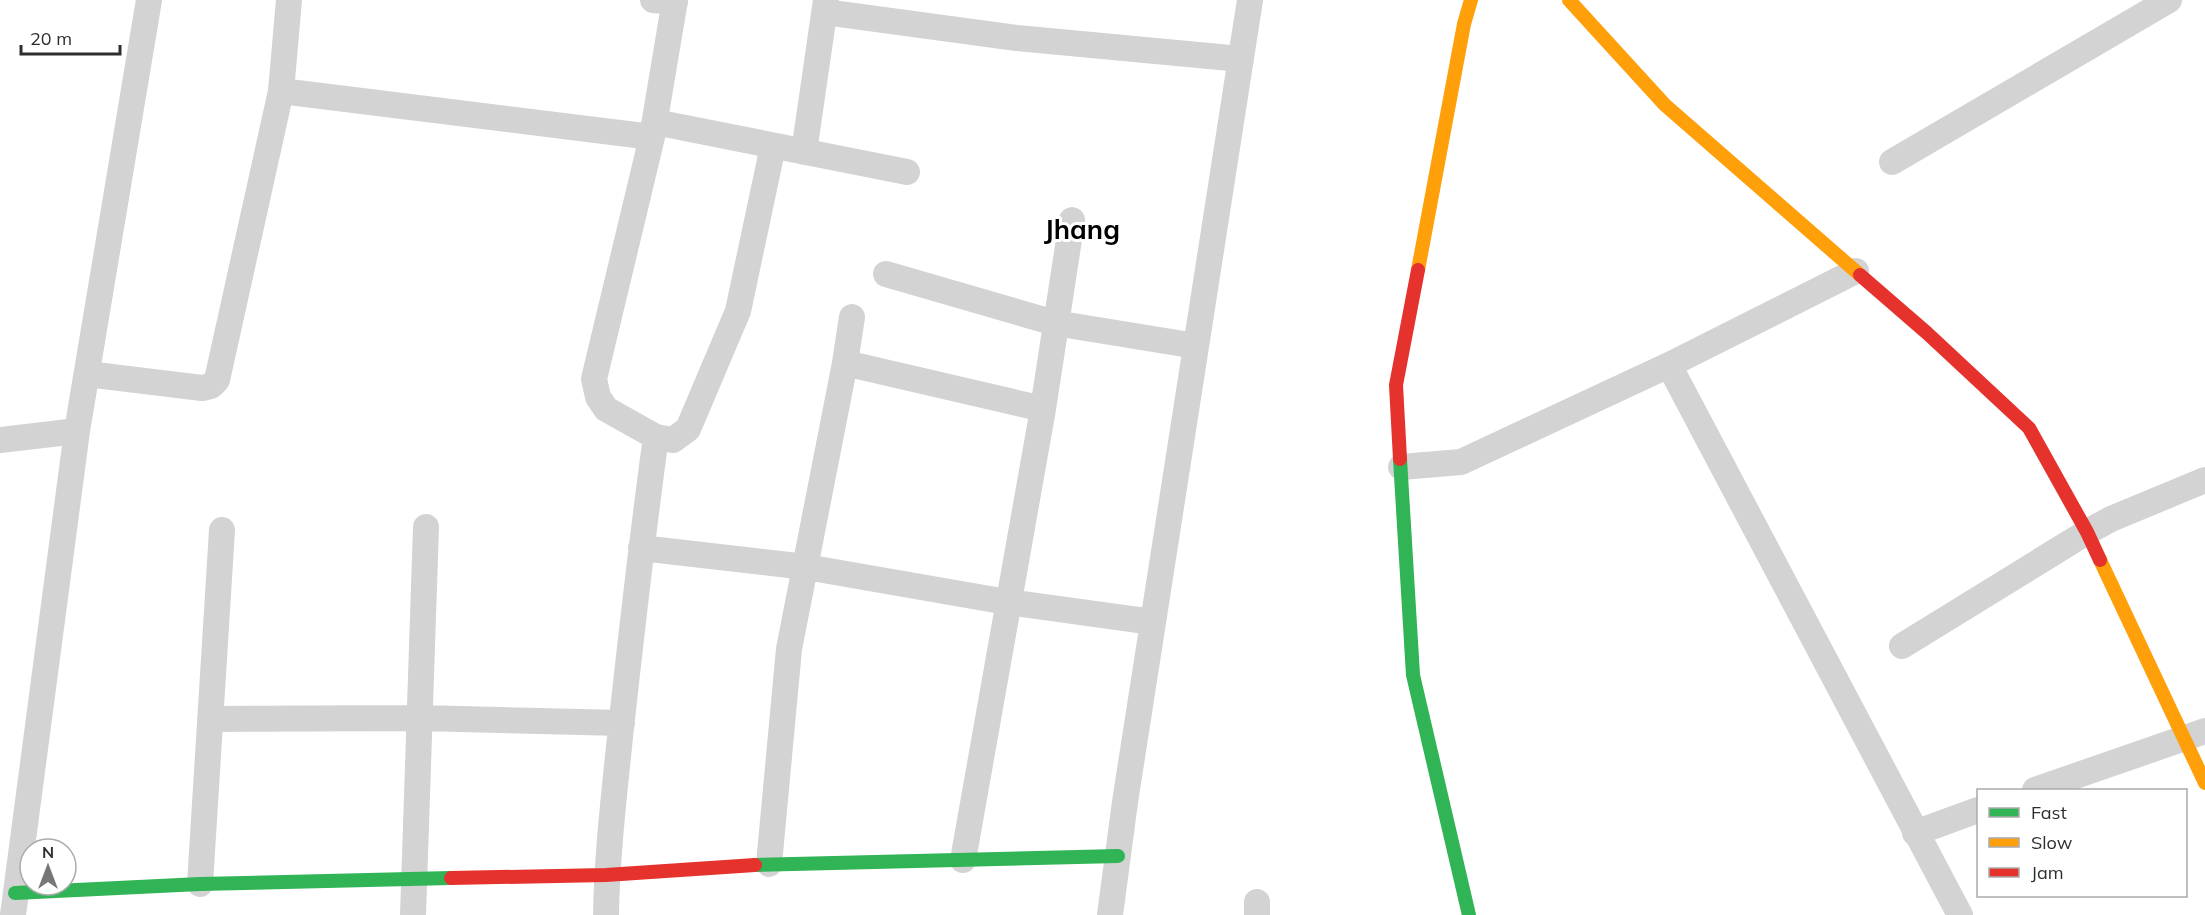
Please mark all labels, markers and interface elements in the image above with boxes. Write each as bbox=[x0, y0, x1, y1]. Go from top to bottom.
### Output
scale bar bbox=[21, 18, 120, 56]
text: 20 m bbox=[30, 27, 72, 50]
district label: Jhang bbox=[1044, 212, 1120, 246]
legend bbox=[1977, 789, 2187, 897]
text: Fast bbox=[2031, 801, 2067, 824]
text: Slow bbox=[2031, 831, 2073, 854]
north arrow bbox=[18, 837, 78, 897]
text: N bbox=[42, 842, 54, 862]
text: Jam bbox=[2031, 861, 2064, 884]

